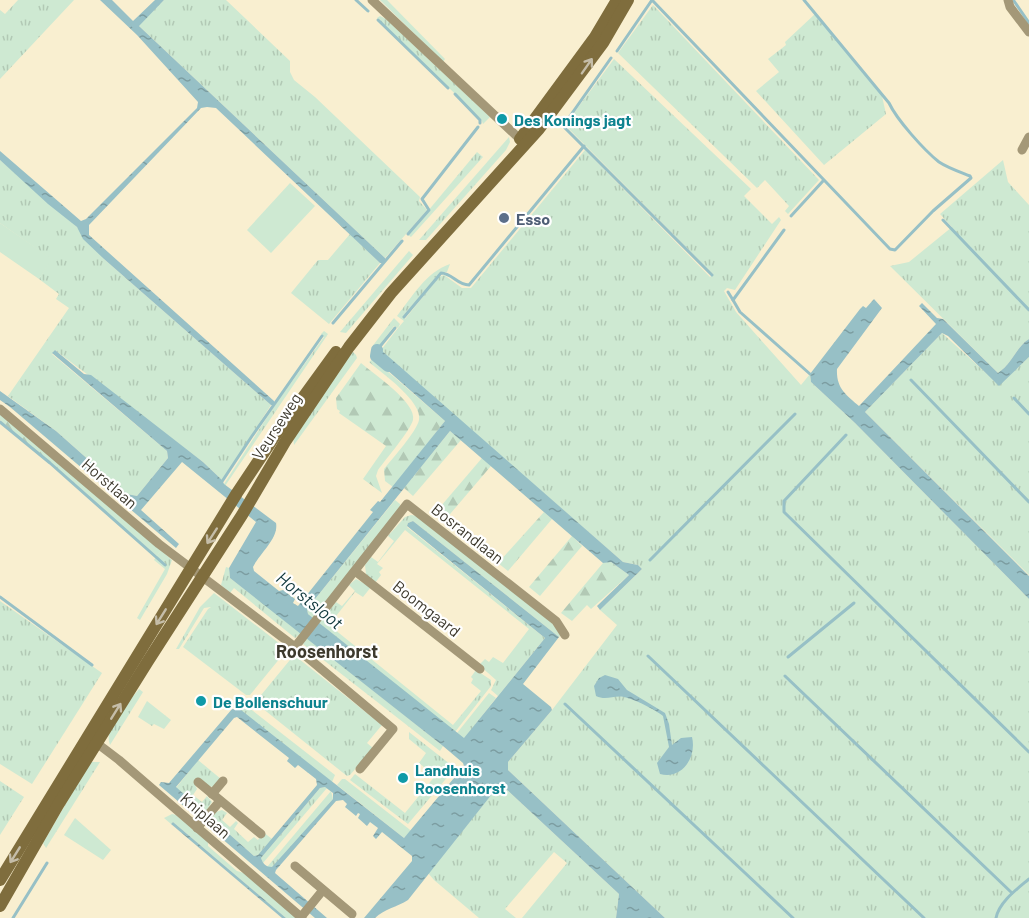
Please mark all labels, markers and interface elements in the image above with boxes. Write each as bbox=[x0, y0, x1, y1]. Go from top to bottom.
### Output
one-way arrow bbox=[581, 58, 593, 74]
place label: Des Konings jagt bbox=[514, 110, 631, 129]
marker: Des Konings jagt bbox=[495, 112, 509, 126]
place label: Esso bbox=[516, 209, 550, 228]
marker: Esso bbox=[497, 211, 511, 225]
street label: Veurseweg bbox=[247, 389, 305, 463]
street label: Horstlaan bbox=[78, 454, 142, 512]
street label: Bosrandlaan bbox=[428, 499, 508, 567]
one-way arrow bbox=[205, 527, 217, 544]
water label: Horstsloot bbox=[272, 566, 348, 634]
street label: Boomgaard bbox=[390, 576, 464, 640]
one-way arrow bbox=[154, 608, 166, 625]
district label: Roosenhorst bbox=[276, 640, 378, 662]
place label: De Bollenschuur bbox=[213, 692, 328, 711]
marker: De Bollenschuur bbox=[194, 694, 208, 708]
one-way arrow bbox=[111, 703, 123, 720]
place label: Landhuis Roosenhorst bbox=[415, 760, 506, 797]
marker: Landhuis Roosenhorst bbox=[396, 771, 410, 785]
street label: Kniplaan bbox=[177, 788, 235, 842]
one-way arrow bbox=[9, 846, 21, 863]

